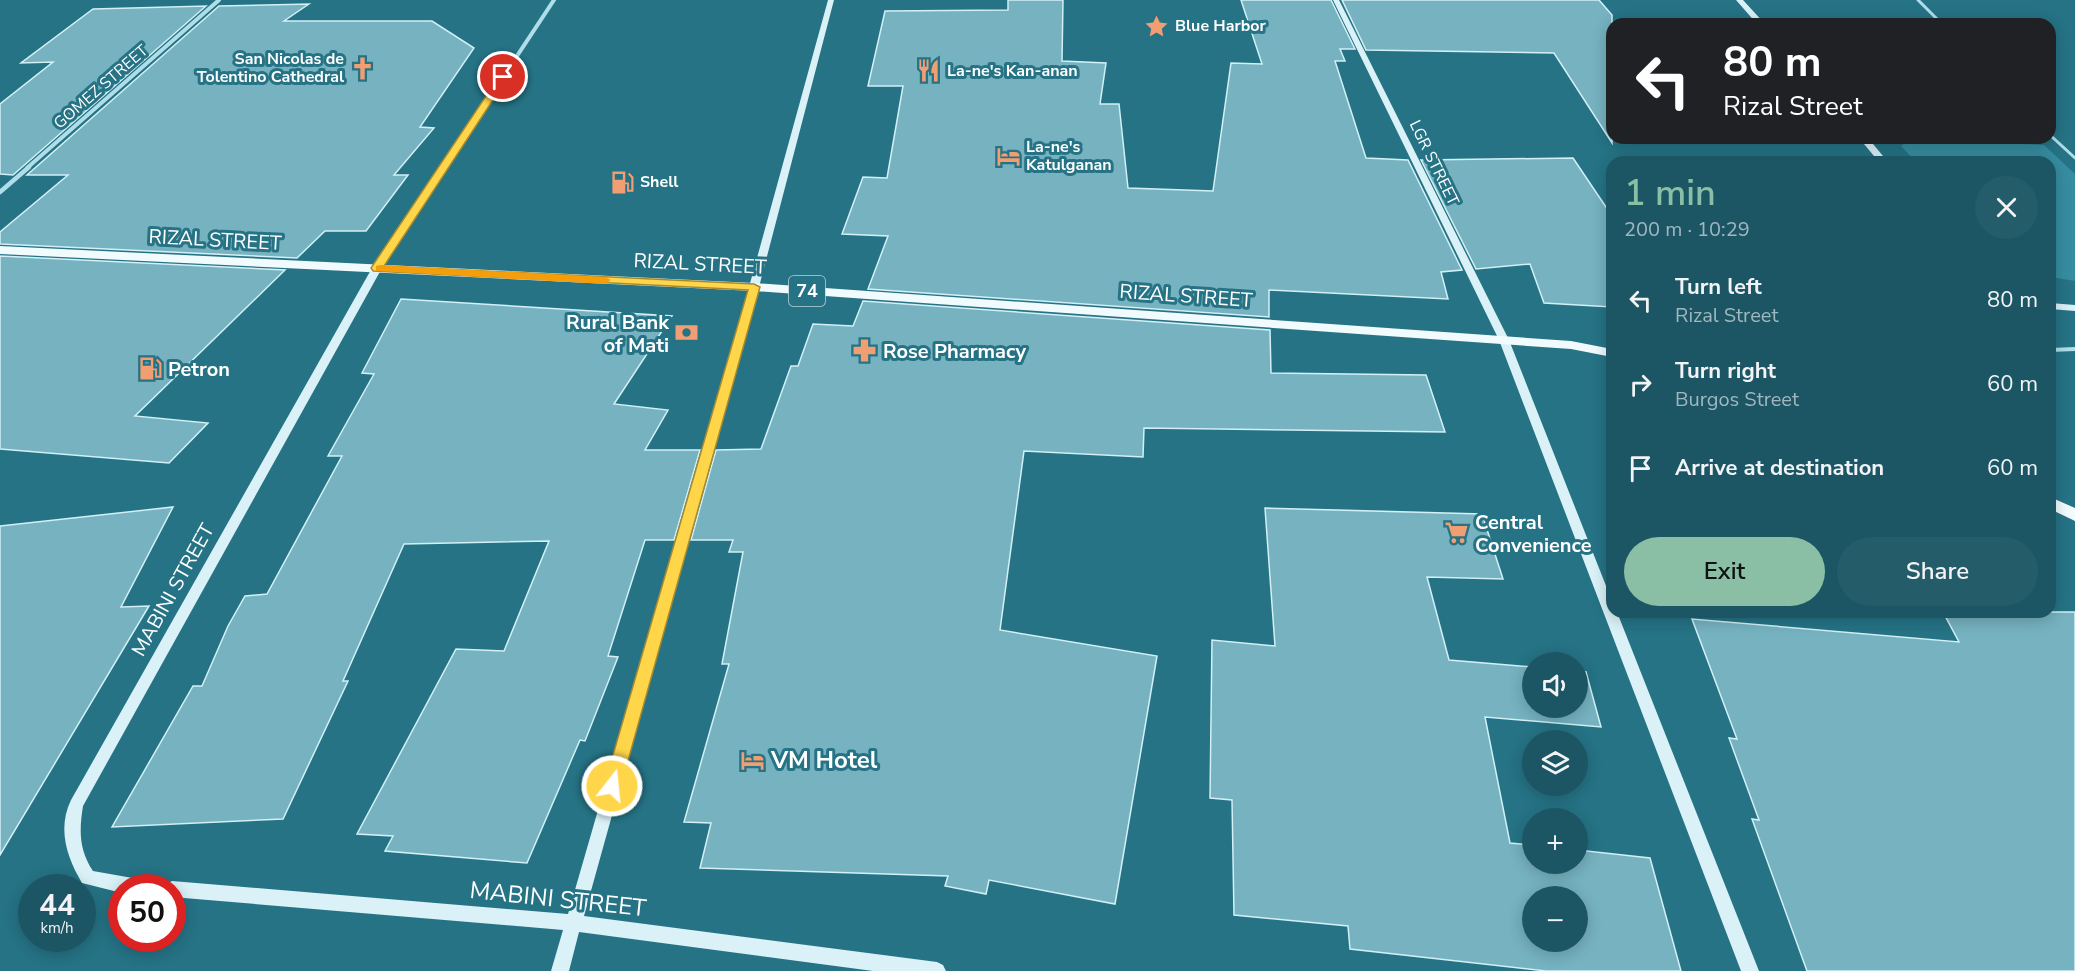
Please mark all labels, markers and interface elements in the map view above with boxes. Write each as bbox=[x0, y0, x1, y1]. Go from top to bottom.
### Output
place icon: Blue Harbor bbox=[1144, 13, 1170, 39]
place label: Blue Harbor bbox=[1175, 15, 1267, 37]
text: 80 m bbox=[1723, 34, 1822, 91]
street label: GOMEZ STREET bbox=[49, 40, 153, 134]
icon: left bbox=[1624, 42, 1702, 120]
place label: San Nicolas de Tolentino Cathedral bbox=[197, 48, 344, 88]
pin bbox=[477, 51, 528, 102]
church icon: San Nicolas de Tolentino Cathedral bbox=[349, 55, 375, 81]
restaurant icon: La-ne's Kan-anan bbox=[916, 58, 942, 84]
icon: arrive bbox=[486, 60, 519, 93]
place label: La-ne's Kan-anan bbox=[947, 60, 1078, 82]
text: Rizal Street bbox=[1723, 88, 1863, 125]
street label: LGR STREET bbox=[1404, 117, 1464, 210]
place label: La-ne's Katulganan bbox=[1026, 136, 1112, 176]
hotel icon: La-ne's Katulganan bbox=[995, 143, 1021, 169]
fuel station icon: Shell bbox=[609, 169, 635, 195]
text: 1 min bbox=[1624, 169, 1716, 218]
place label: Shell bbox=[640, 171, 678, 193]
button: close bbox=[1975, 176, 2038, 239]
text: 200 m · 10:29 bbox=[1624, 216, 1750, 243]
street label: RIZAL STREET bbox=[148, 223, 282, 257]
street label: RIZAL STREET bbox=[633, 247, 767, 281]
text: Turn left bbox=[1675, 272, 1762, 302]
road number: 74 bbox=[789, 276, 825, 306]
street label: RIZAL STREET bbox=[1119, 278, 1253, 314]
icon: left bbox=[1624, 284, 1657, 317]
text: 80 m bbox=[1987, 285, 2038, 315]
text: Rizal Street bbox=[1675, 302, 1778, 329]
place label: Rural Bank of Mati bbox=[566, 309, 670, 359]
bank icon: Rural Bank of Mati bbox=[674, 320, 700, 346]
pharmacy icon: Rose Pharmacy bbox=[852, 338, 878, 364]
place label: Rose Pharmacy bbox=[883, 338, 1027, 365]
fuel station icon: Petron bbox=[137, 356, 163, 382]
place label: Petron bbox=[168, 356, 230, 383]
text: Turn right bbox=[1675, 356, 1776, 386]
icon: right bbox=[1624, 368, 1657, 401]
text: 60 m bbox=[1987, 369, 2038, 399]
text: Burgos Street bbox=[1675, 386, 1799, 413]
icon: arrive bbox=[1624, 452, 1657, 485]
text: Arrive at destination bbox=[1675, 453, 1884, 483]
text: 60 m bbox=[1987, 453, 2038, 483]
place label: Central Convenience bbox=[1475, 509, 1592, 559]
street label: MABINI STREET bbox=[125, 519, 221, 661]
supermarket icon: Central Convenience bbox=[1444, 520, 1470, 546]
button: Exit bbox=[1624, 537, 1825, 606]
button: Share bbox=[1837, 537, 2038, 606]
map controls bbox=[1522, 652, 1588, 952]
button: sound bbox=[1522, 652, 1588, 718]
button: layers bbox=[1522, 730, 1588, 796]
place label: VM Hotel bbox=[770, 744, 878, 776]
hotel icon: VM Hotel bbox=[740, 747, 766, 773]
position arrow bbox=[580, 754, 644, 818]
button: + bbox=[1522, 808, 1588, 874]
speed limit sign: 50 bbox=[108, 874, 186, 952]
street label: MABINI STREET bbox=[468, 874, 648, 924]
text: 44 bbox=[39, 885, 75, 926]
button: − bbox=[1522, 886, 1588, 952]
text: km/h bbox=[40, 918, 74, 938]

